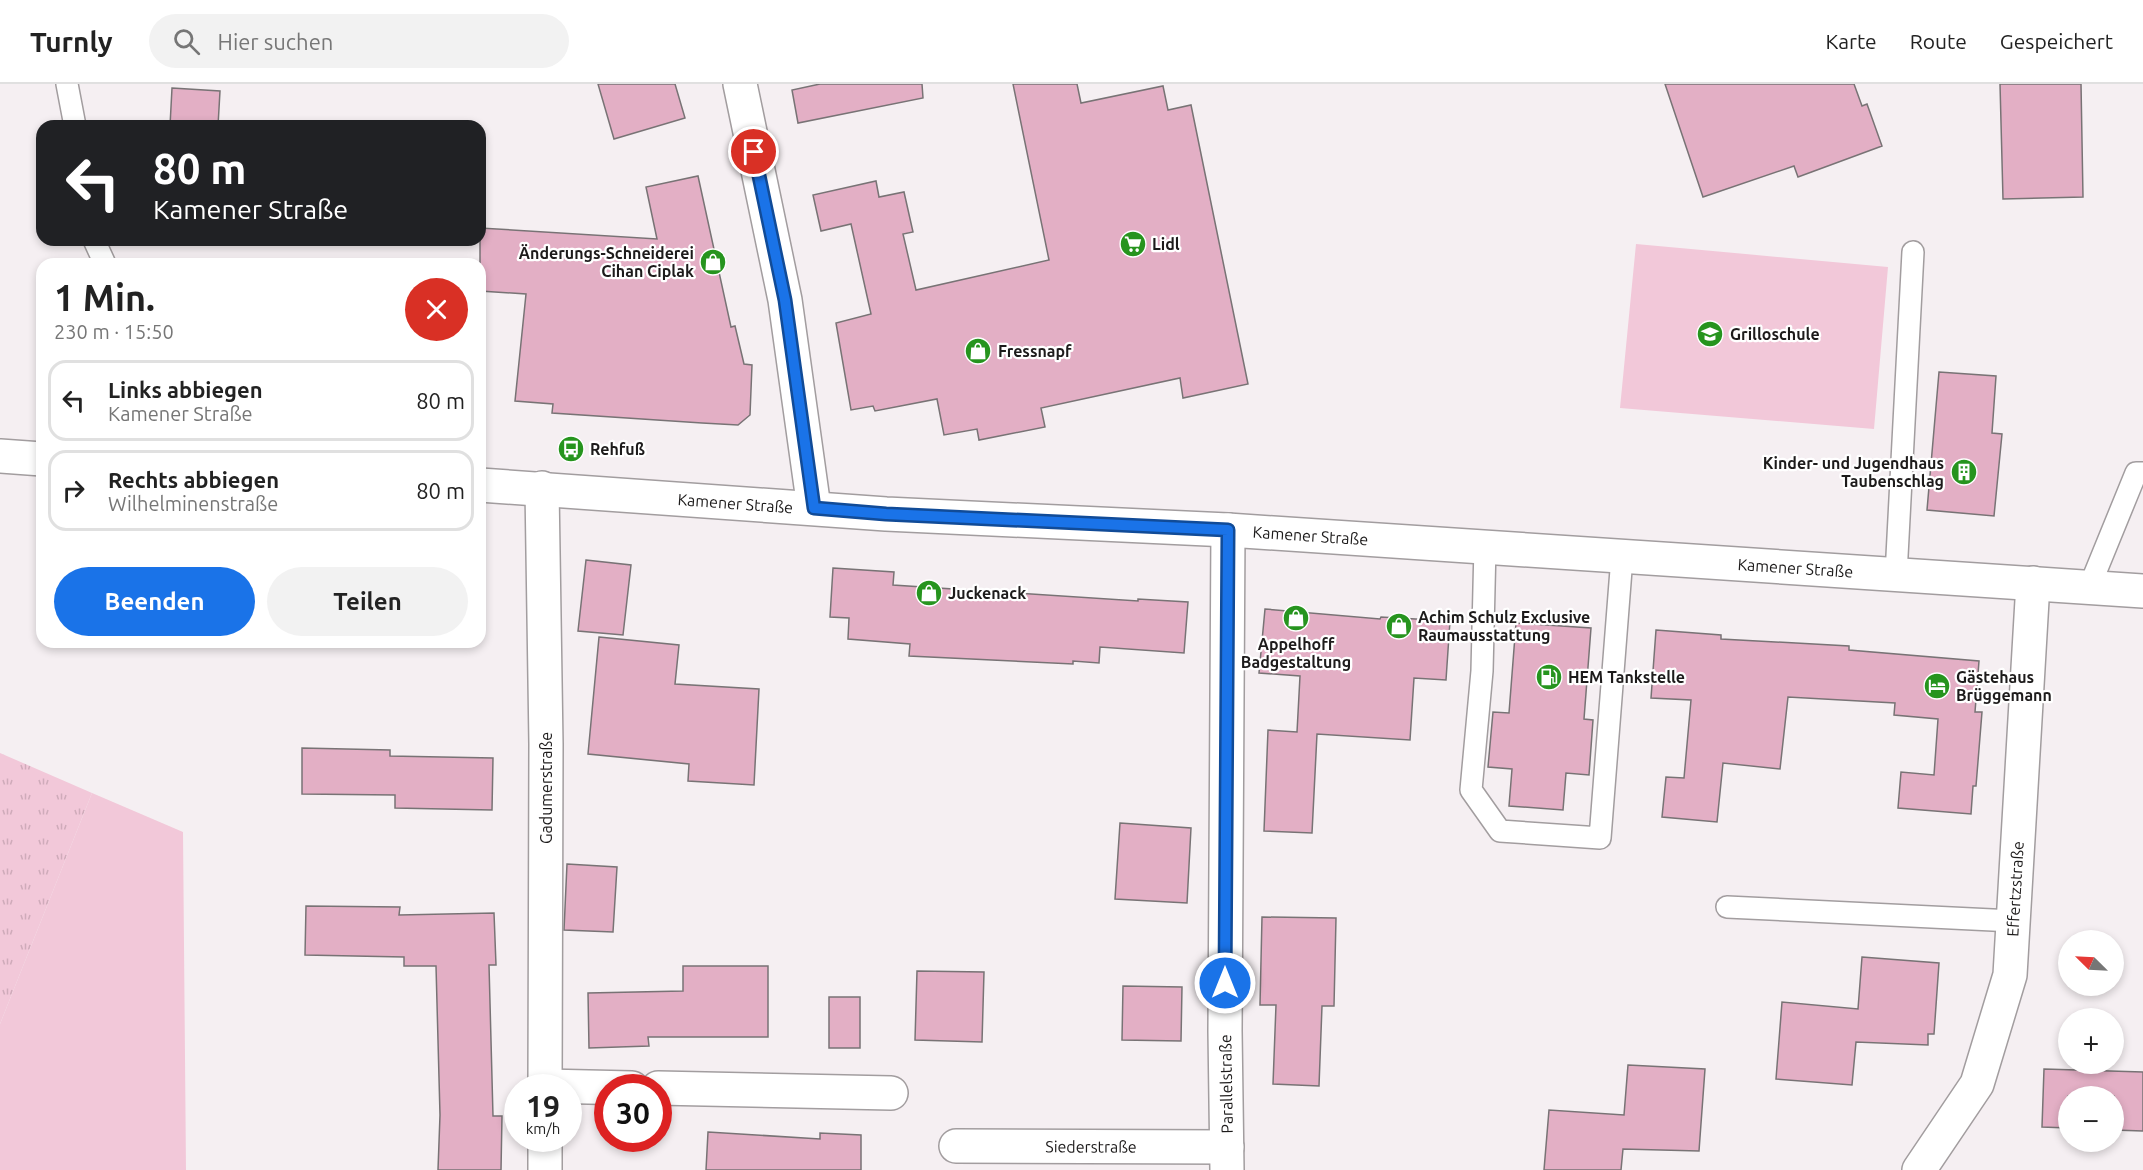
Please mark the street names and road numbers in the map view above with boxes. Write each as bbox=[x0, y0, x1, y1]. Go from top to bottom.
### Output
street label: Kamener Straße bbox=[677, 490, 794, 516]
street label: Kamener Straße bbox=[1252, 523, 1369, 548]
street label: Kamener Straße bbox=[1737, 555, 1854, 581]
street label: Gadumerstraße bbox=[537, 732, 555, 844]
street label: Effertzstraße bbox=[2003, 840, 2027, 937]
street label: Parallelstraße bbox=[1216, 1034, 1236, 1134]
street label: Siederstraße bbox=[1045, 1137, 1137, 1156]

